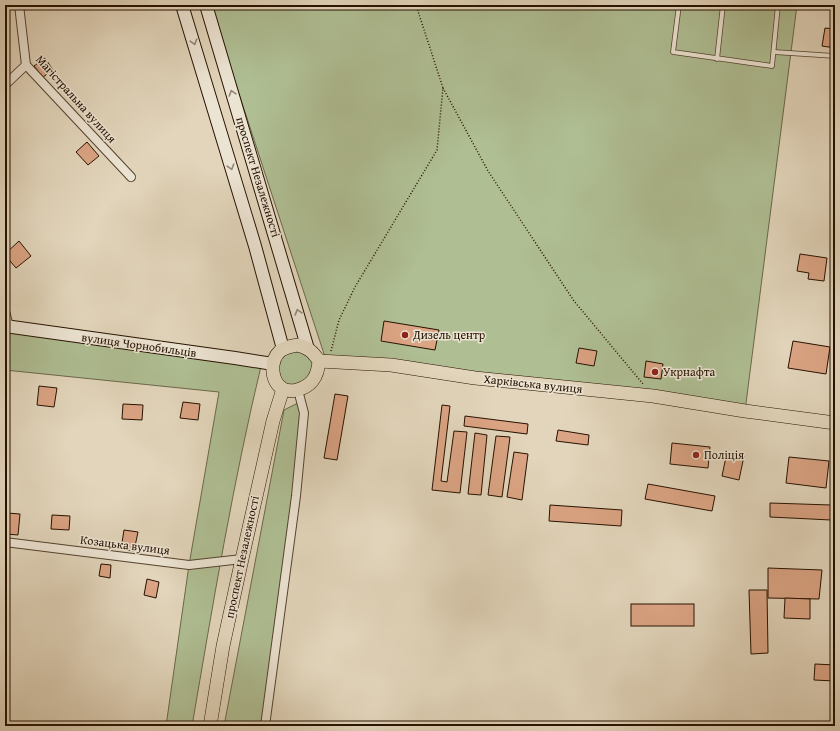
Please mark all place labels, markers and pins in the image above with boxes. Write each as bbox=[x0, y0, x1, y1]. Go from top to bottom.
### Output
place label: Дизель центр bbox=[412, 326, 486, 343]
marker: Дизель центр bbox=[400, 330, 410, 340]
place label: Укрнафта bbox=[663, 363, 716, 380]
marker: Укрнафта bbox=[650, 367, 660, 377]
place label: Поліція bbox=[704, 446, 744, 463]
marker: Поліція bbox=[691, 450, 701, 460]

